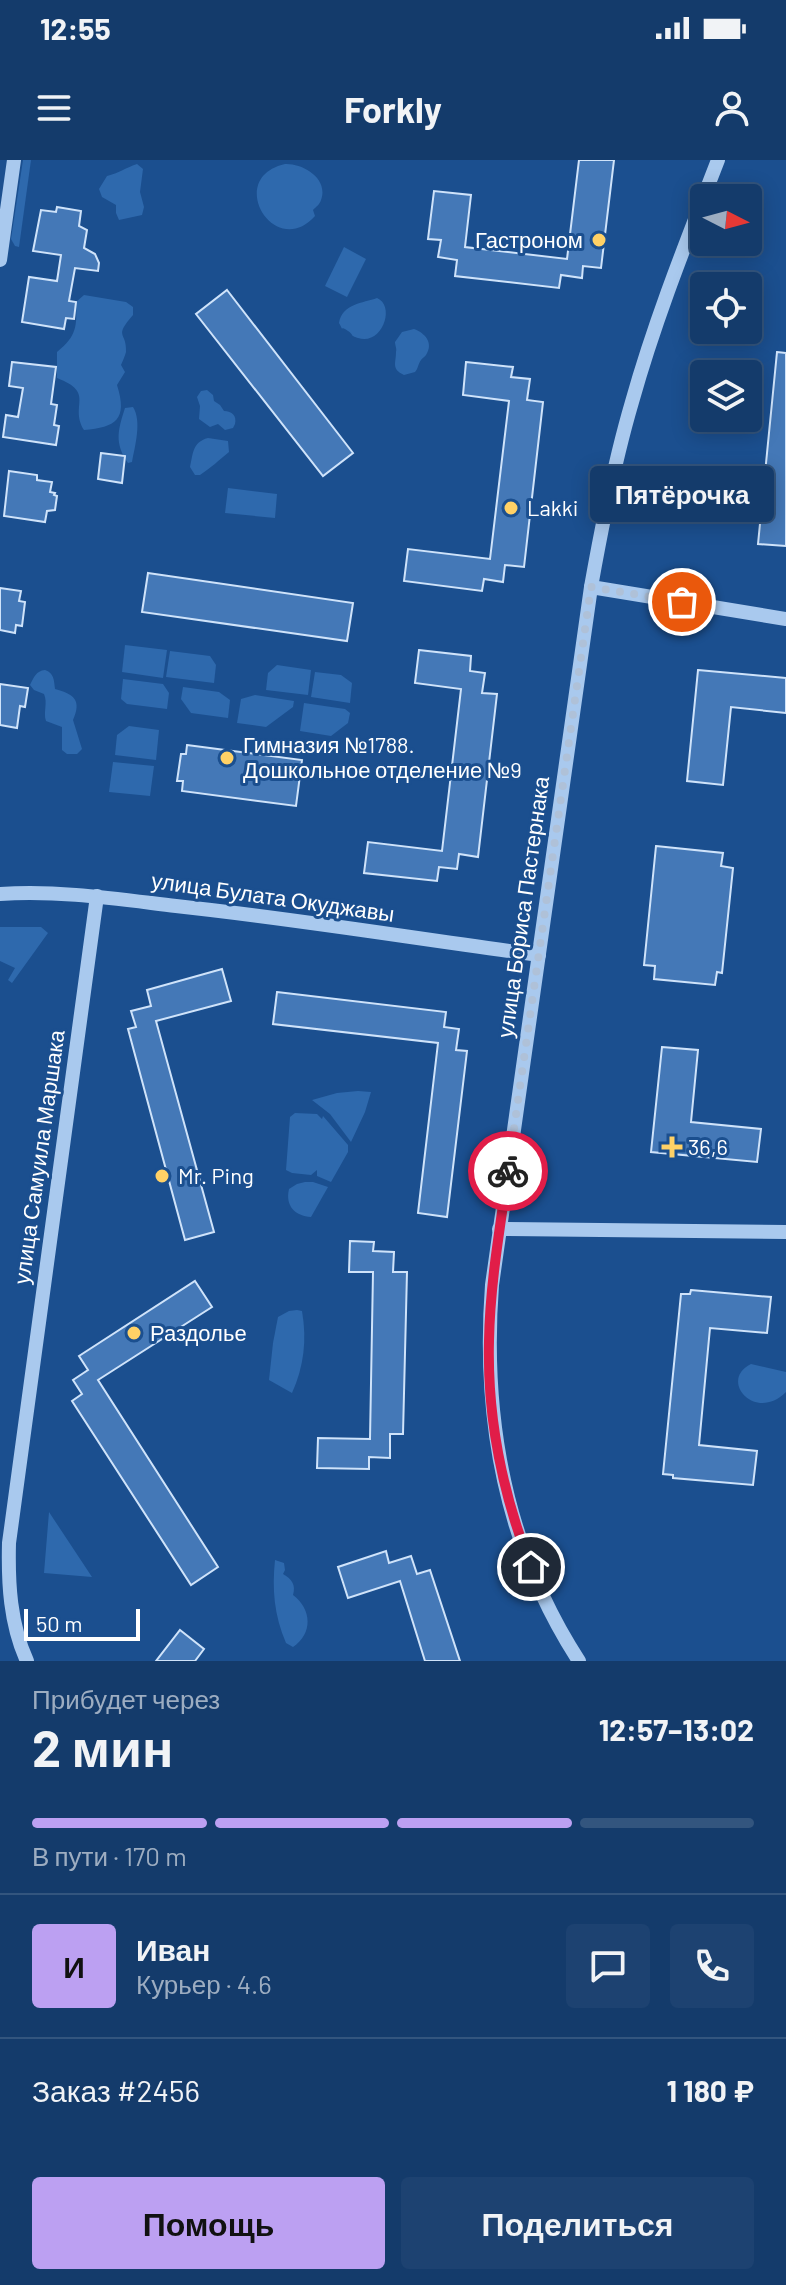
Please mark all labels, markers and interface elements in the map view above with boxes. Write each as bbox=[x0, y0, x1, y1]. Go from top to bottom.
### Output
text: 12:55 bbox=[40, 10, 111, 46]
icon: menu bbox=[32, 86, 76, 130]
icon: person bbox=[710, 86, 754, 130]
text: Forkly bbox=[344, 87, 442, 130]
north arrow bbox=[690, 184, 762, 256]
map controls bbox=[690, 184, 762, 432]
place label: Гастроном bbox=[475, 226, 583, 253]
marker: Гастроном bbox=[590, 231, 608, 249]
button: locate bbox=[690, 272, 762, 344]
button: layers bbox=[690, 360, 762, 432]
callout: Пятёрочка bbox=[590, 466, 774, 522]
text: Пятёрочка bbox=[615, 478, 749, 509]
place label: Lakki bbox=[527, 494, 578, 520]
marker: Lakki bbox=[502, 499, 520, 517]
pin bbox=[648, 568, 716, 636]
icon: bag bbox=[660, 580, 704, 624]
place label: Гимназия №1788. Дошкольное отделение №9 bbox=[243, 731, 522, 783]
marker: Гимназия №1788. Дошкольное отделение №9 bbox=[218, 749, 236, 767]
street label: улица Бориса Пастернака bbox=[491, 774, 554, 1039]
street label: улица Булата Окуджавы bbox=[150, 866, 396, 927]
street label: улица Самуила Маршака bbox=[7, 1027, 70, 1286]
courier bbox=[468, 1131, 548, 1211]
place label: 36,6 bbox=[688, 1133, 728, 1159]
marker: 36,6 bbox=[663, 1138, 681, 1156]
icon: bike bbox=[486, 1149, 530, 1193]
place label: Mr. Ping bbox=[178, 1162, 254, 1188]
marker: Mr. Ping bbox=[153, 1167, 171, 1185]
place label: Раздолье bbox=[150, 1319, 247, 1346]
marker: Раздолье bbox=[125, 1324, 143, 1342]
pin bbox=[497, 1533, 565, 1601]
icon: home bbox=[509, 1545, 553, 1589]
scale bar bbox=[24, 1605, 140, 1641]
text: 50 m bbox=[36, 1610, 82, 1636]
text: Прибудет через bbox=[32, 1683, 220, 1714]
text: 12:57–13:02 bbox=[599, 1711, 754, 1747]
text: 2 мин bbox=[32, 1715, 173, 1777]
text: В пути · 170 m bbox=[32, 1840, 187, 1871]
button: chat bbox=[566, 1924, 650, 2008]
button: phone bbox=[670, 1924, 754, 2008]
text: Иван bbox=[136, 1931, 210, 1967]
text: И bbox=[63, 1948, 85, 1984]
text: Курьер · 4.6 bbox=[136, 1968, 272, 1999]
text: Заказ #2456 bbox=[32, 2072, 200, 2108]
text: 1 180 ₽ bbox=[666, 2072, 754, 2108]
button: Помощь bbox=[32, 2177, 385, 2269]
button: Поделиться bbox=[401, 2177, 754, 2269]

